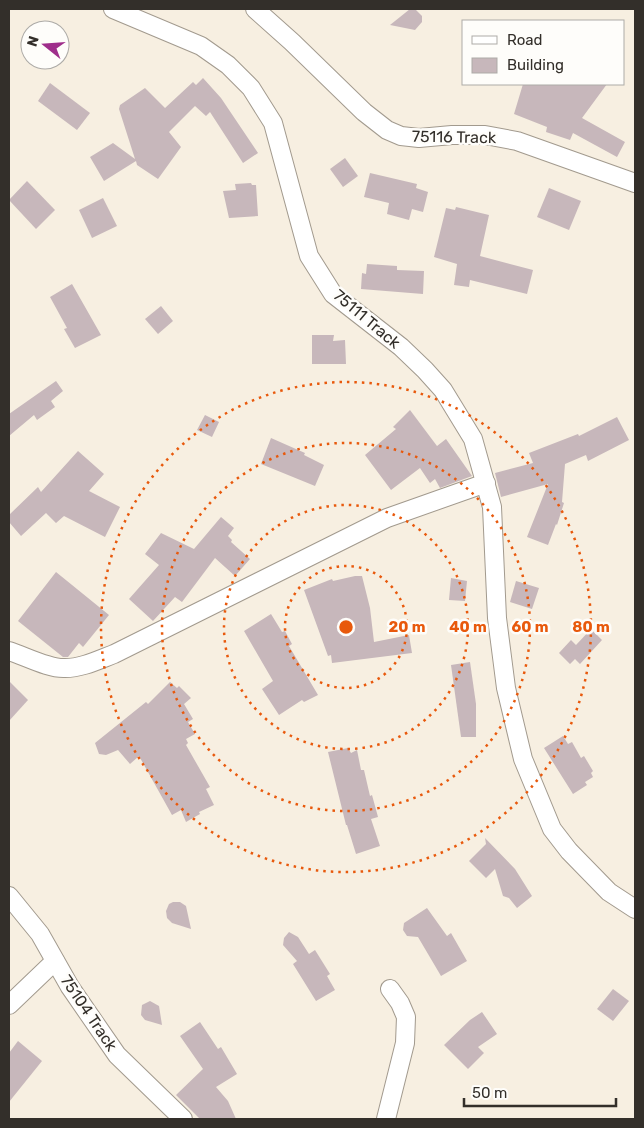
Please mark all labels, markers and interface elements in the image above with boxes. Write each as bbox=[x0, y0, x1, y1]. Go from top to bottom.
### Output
north arrow bbox=[20, 20, 70, 70]
legend bbox=[462, 20, 624, 85]
text: Road bbox=[507, 31, 543, 49]
text: N bbox=[23, 34, 43, 49]
text: Building bbox=[507, 56, 564, 74]
street label: 75116 Track bbox=[412, 127, 497, 147]
street label: 75111 Track bbox=[330, 286, 405, 353]
centre of rings bbox=[337, 618, 355, 636]
text: 20 m bbox=[389, 618, 425, 636]
text: 40 m bbox=[449, 618, 487, 636]
text: 60 m bbox=[512, 618, 548, 636]
text: 80 m bbox=[572, 618, 610, 636]
street label: 75104 Track bbox=[57, 971, 122, 1055]
scale bar bbox=[464, 1076, 616, 1108]
text: 50 m bbox=[472, 1084, 507, 1102]

